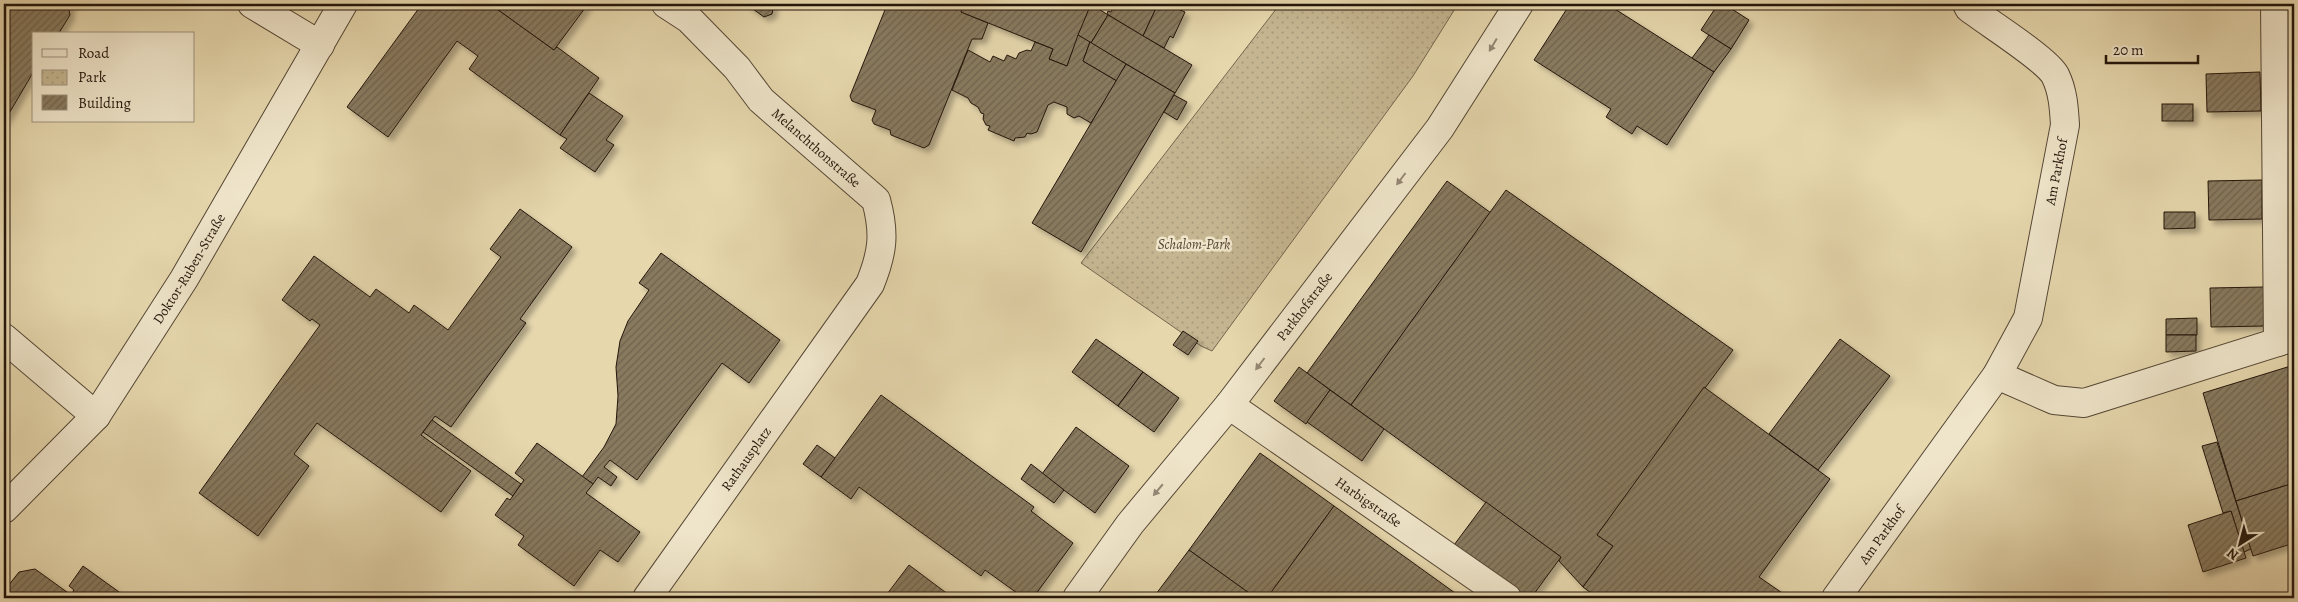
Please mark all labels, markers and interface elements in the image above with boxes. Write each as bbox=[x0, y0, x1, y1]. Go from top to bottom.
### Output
legend bbox=[32, 32, 195, 122]
scale bar bbox=[2106, 32, 2198, 64]
one-way arrow bbox=[1489, 39, 1498, 52]
text: 20 m bbox=[2113, 40, 2144, 60]
text: Road bbox=[78, 43, 110, 63]
text: Park bbox=[78, 67, 107, 87]
text: Building bbox=[78, 93, 131, 113]
street label: Melanchthonstraße bbox=[767, 104, 865, 192]
street label: Am Parkhof bbox=[2040, 134, 2072, 208]
one-way arrow bbox=[1396, 172, 1406, 186]
street label: Doktor-Ruben-Straße bbox=[148, 210, 229, 328]
park label: Schalom-Park bbox=[1158, 235, 1230, 254]
street label: Parkhofstraße bbox=[1272, 268, 1337, 345]
one-way arrow bbox=[1255, 357, 1265, 371]
street label: Rathausplatz bbox=[717, 422, 776, 495]
street label: Harbigstraße bbox=[1332, 472, 1406, 532]
one-way arrow bbox=[1153, 484, 1164, 497]
street label: Am Parkhof bbox=[1854, 500, 1911, 569]
north arrow bbox=[2216, 520, 2266, 570]
text: N bbox=[2223, 543, 2242, 565]

